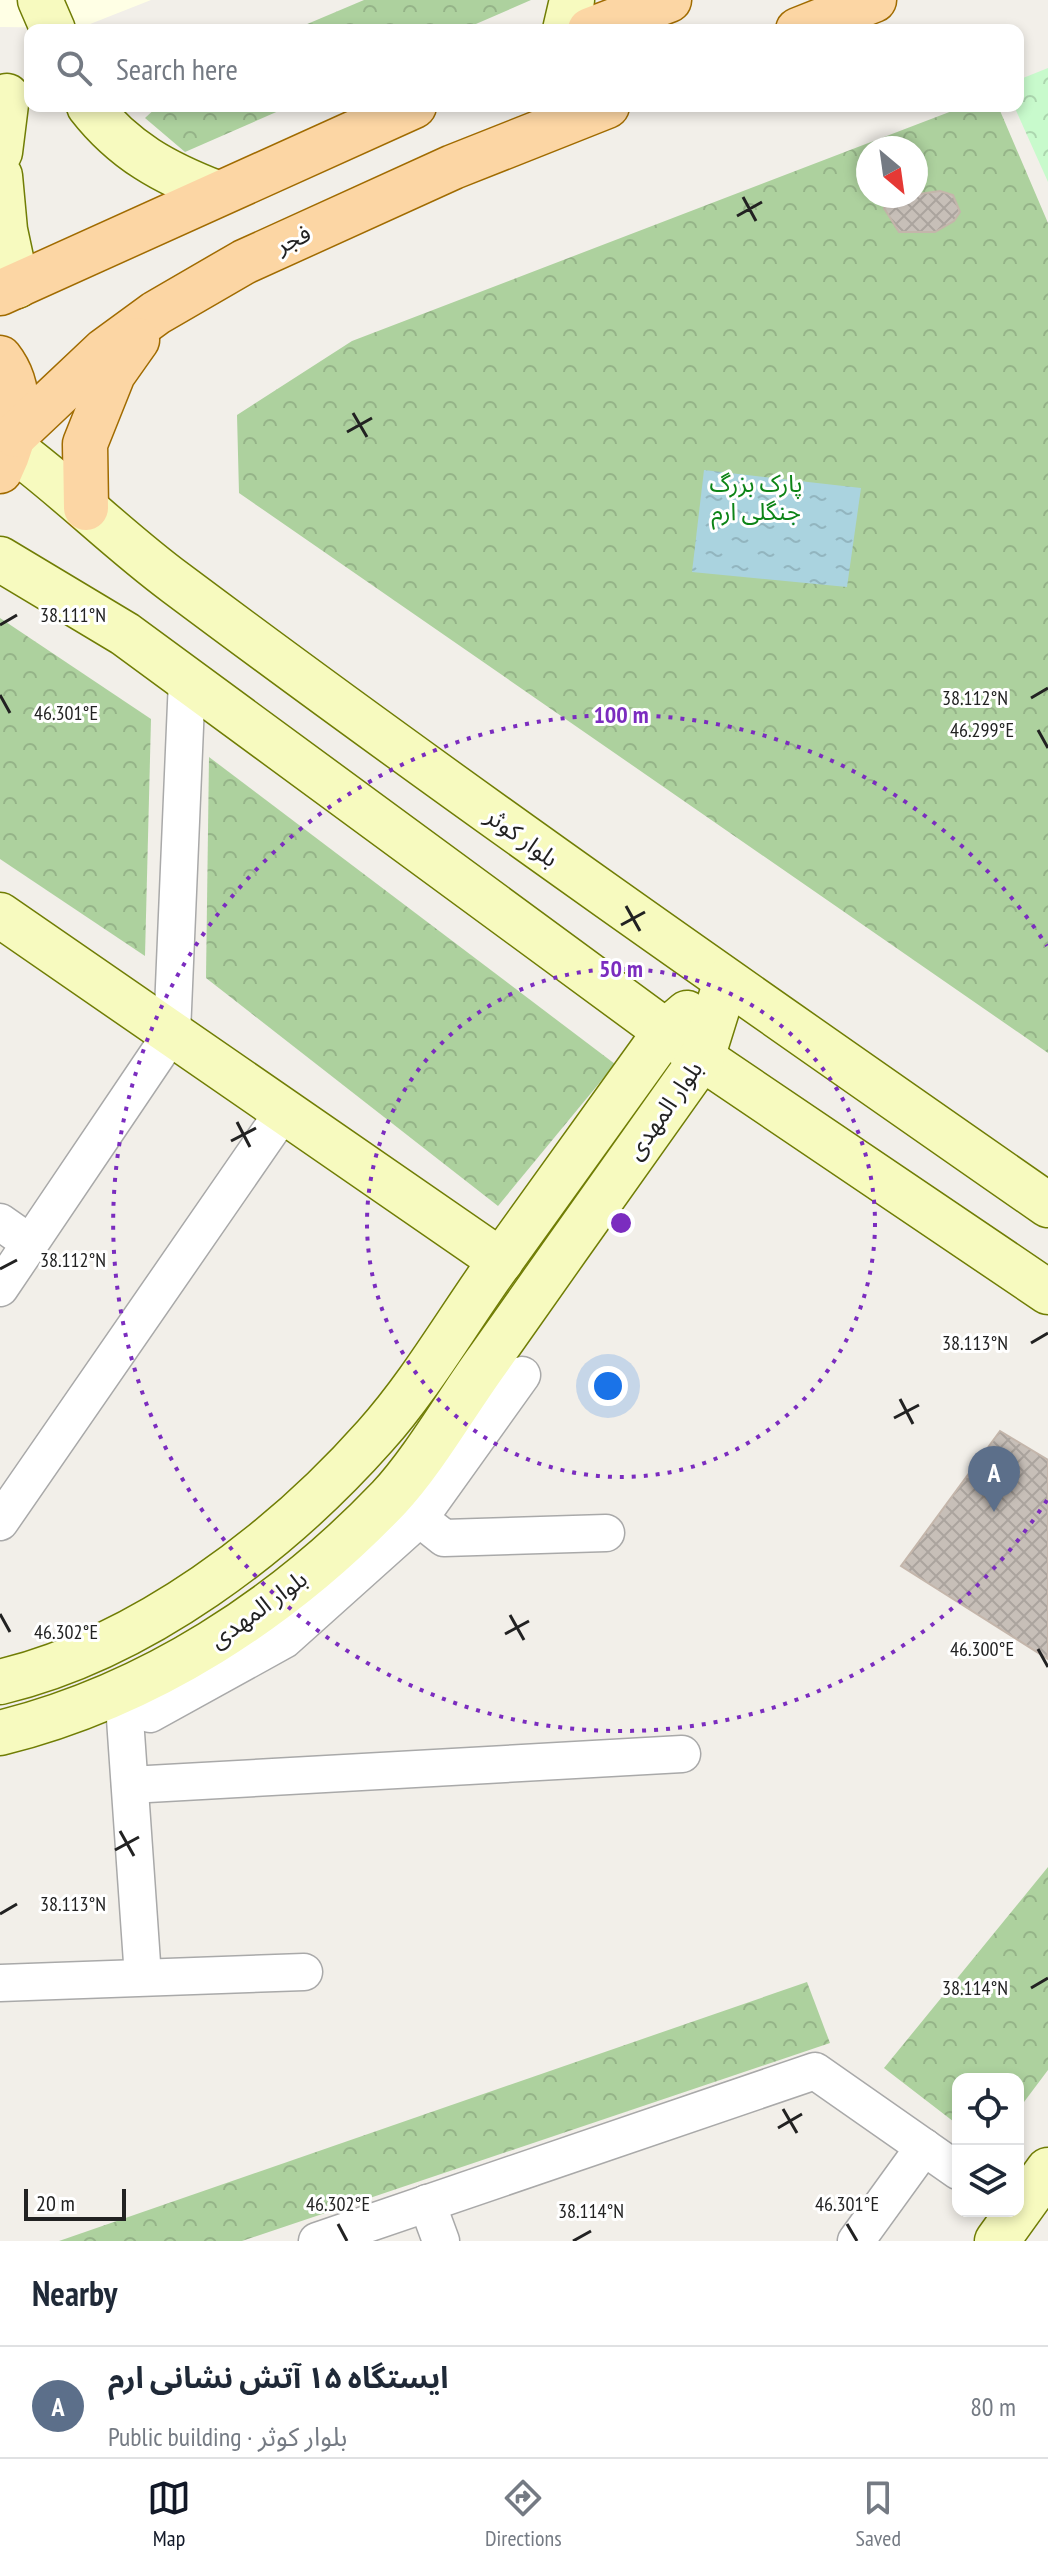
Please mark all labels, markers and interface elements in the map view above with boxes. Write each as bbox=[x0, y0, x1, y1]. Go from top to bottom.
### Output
search box bbox=[24, 24, 1024, 112]
icon: search bbox=[52, 46, 96, 90]
text: Search here bbox=[116, 49, 238, 88]
north arrow bbox=[856, 136, 928, 208]
street label: فجر bbox=[269, 217, 316, 261]
park label: پارک بزرگ جنگلی ارم bbox=[710, 468, 803, 530]
text: 38.111°N bbox=[40, 602, 106, 628]
text: 38.112°N bbox=[942, 685, 1008, 711]
text: 100 m bbox=[593, 699, 649, 730]
text: 46.301°E bbox=[34, 700, 98, 726]
text: 46.299°E bbox=[950, 717, 1014, 743]
street label: بلوار کوثر bbox=[479, 800, 564, 874]
text: 50 m bbox=[599, 953, 643, 984]
street label: بلوار المهدی bbox=[619, 1055, 709, 1165]
centre of rings bbox=[607, 1209, 635, 1237]
text: 38.112°N bbox=[40, 1247, 106, 1273]
text: 38.113°N bbox=[942, 1330, 1008, 1356]
your location bbox=[588, 1366, 628, 1406]
pin: A bbox=[968, 1446, 1020, 1512]
street label: بلوار المهدی bbox=[203, 1563, 313, 1655]
text: 46.302°E bbox=[34, 1619, 98, 1645]
text: 46.300°E bbox=[950, 1636, 1014, 1662]
text: 38.113°N bbox=[40, 1891, 106, 1917]
text: 38.114°N bbox=[942, 1975, 1008, 2001]
map controls bbox=[952, 2073, 1024, 2217]
button: locate bbox=[952, 2073, 1024, 2145]
button: layers bbox=[952, 2145, 1024, 2217]
scale bar bbox=[24, 2185, 126, 2221]
text: 20 m bbox=[36, 2189, 75, 2217]
text: 46.302°E bbox=[306, 2191, 370, 2217]
text: 46.301°E bbox=[815, 2191, 879, 2217]
text: 38.114°N bbox=[558, 2198, 624, 2224]
text: Nearby bbox=[32, 2271, 117, 2315]
text: ایستگاه ۱۵ آتش نشانی ارم bbox=[108, 2357, 449, 2396]
text: A bbox=[51, 2390, 65, 2423]
text: 80 m bbox=[970, 2390, 1016, 2423]
text: Public building · بلوار کوثر bbox=[108, 2420, 347, 2453]
tab: Map bbox=[147, 2476, 191, 2552]
tab: Directions bbox=[485, 2476, 562, 2552]
tab: Saved bbox=[856, 2476, 901, 2552]

